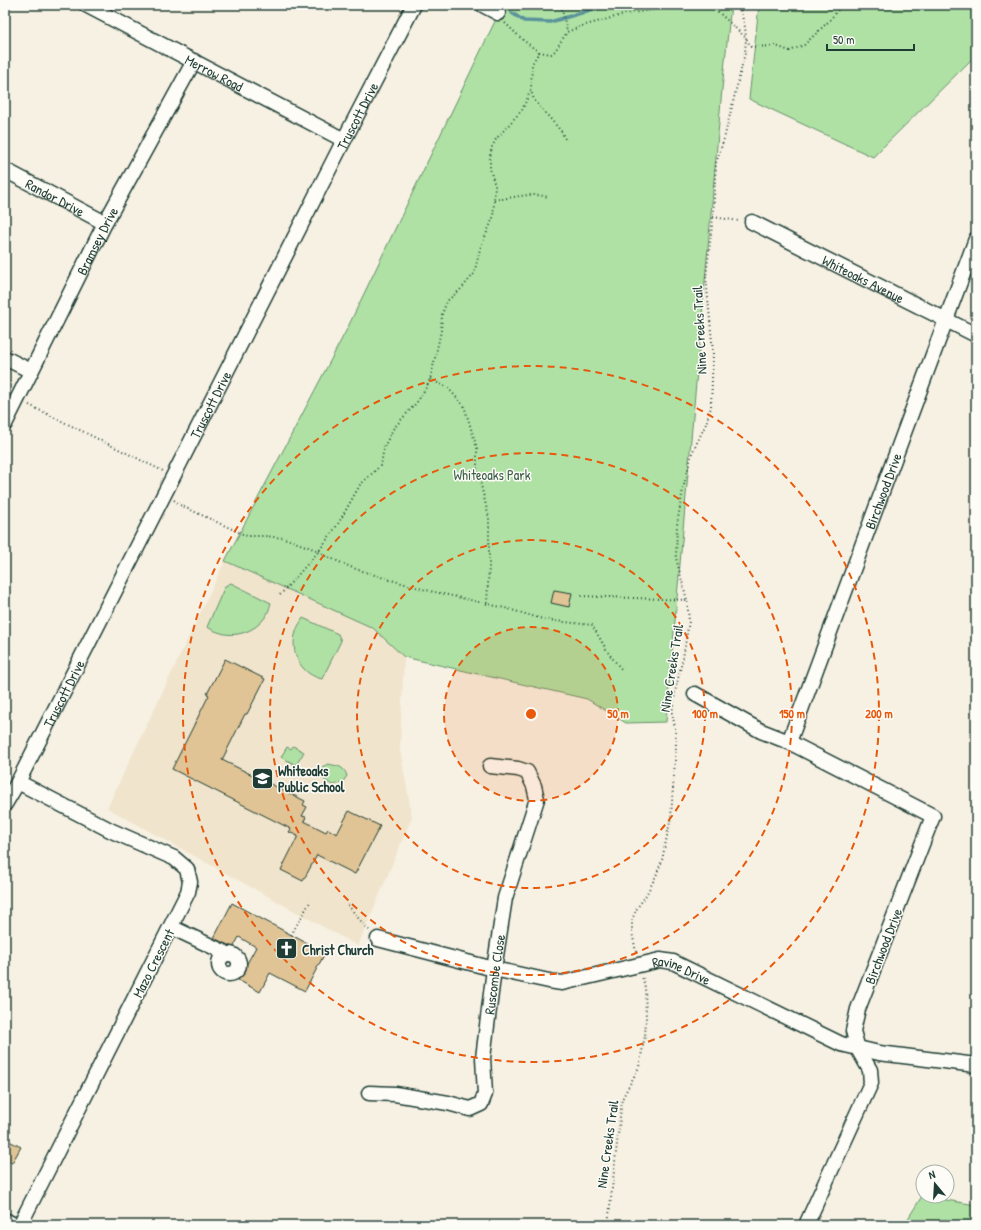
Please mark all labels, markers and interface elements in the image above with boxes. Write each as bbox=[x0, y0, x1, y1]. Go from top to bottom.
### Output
scale bar bbox=[827, 26, 914, 52]
text: 50 m bbox=[833, 31, 854, 48]
street label: Merrow Road bbox=[182, 49, 247, 96]
street label: Truscott Drive bbox=[331, 78, 382, 153]
street label: Randor Drive bbox=[23, 173, 89, 220]
street label: Bramsey Drive bbox=[71, 203, 122, 278]
street label: Whiteoaks Avenue bbox=[820, 250, 908, 307]
street label: Nine Creeks Trail bbox=[687, 285, 711, 375]
street label: Truscott Drive bbox=[185, 367, 235, 441]
street label: Birchwood Drive bbox=[860, 450, 905, 532]
park label: Whiteoaks Park bbox=[454, 465, 531, 484]
street label: Nine Creeks Trail bbox=[655, 622, 687, 713]
street label: Truscott Drive bbox=[38, 656, 88, 730]
text: 50 m bbox=[607, 705, 629, 722]
text: 100 m bbox=[692, 705, 718, 722]
text: 150 m bbox=[779, 705, 805, 722]
text: 200 m bbox=[865, 705, 893, 722]
centre of rings bbox=[524, 707, 538, 721]
place label: Whiteoaks Public School bbox=[278, 761, 345, 796]
school or university icon: Whiteoaks Public School bbox=[250, 765, 276, 791]
street label: Birchwood Drive bbox=[860, 905, 906, 987]
street label: Mazo Crescent bbox=[128, 925, 179, 1001]
street label: Ruscombe Close bbox=[479, 932, 509, 1015]
church icon: Christ Church bbox=[273, 936, 299, 962]
place label: Christ Church bbox=[302, 940, 373, 959]
street label: Ravine Drive bbox=[650, 950, 714, 989]
street label: Nine Creeks Trail bbox=[591, 1099, 623, 1189]
north arrow bbox=[915, 1164, 955, 1204]
text: N bbox=[927, 1167, 937, 1182]

